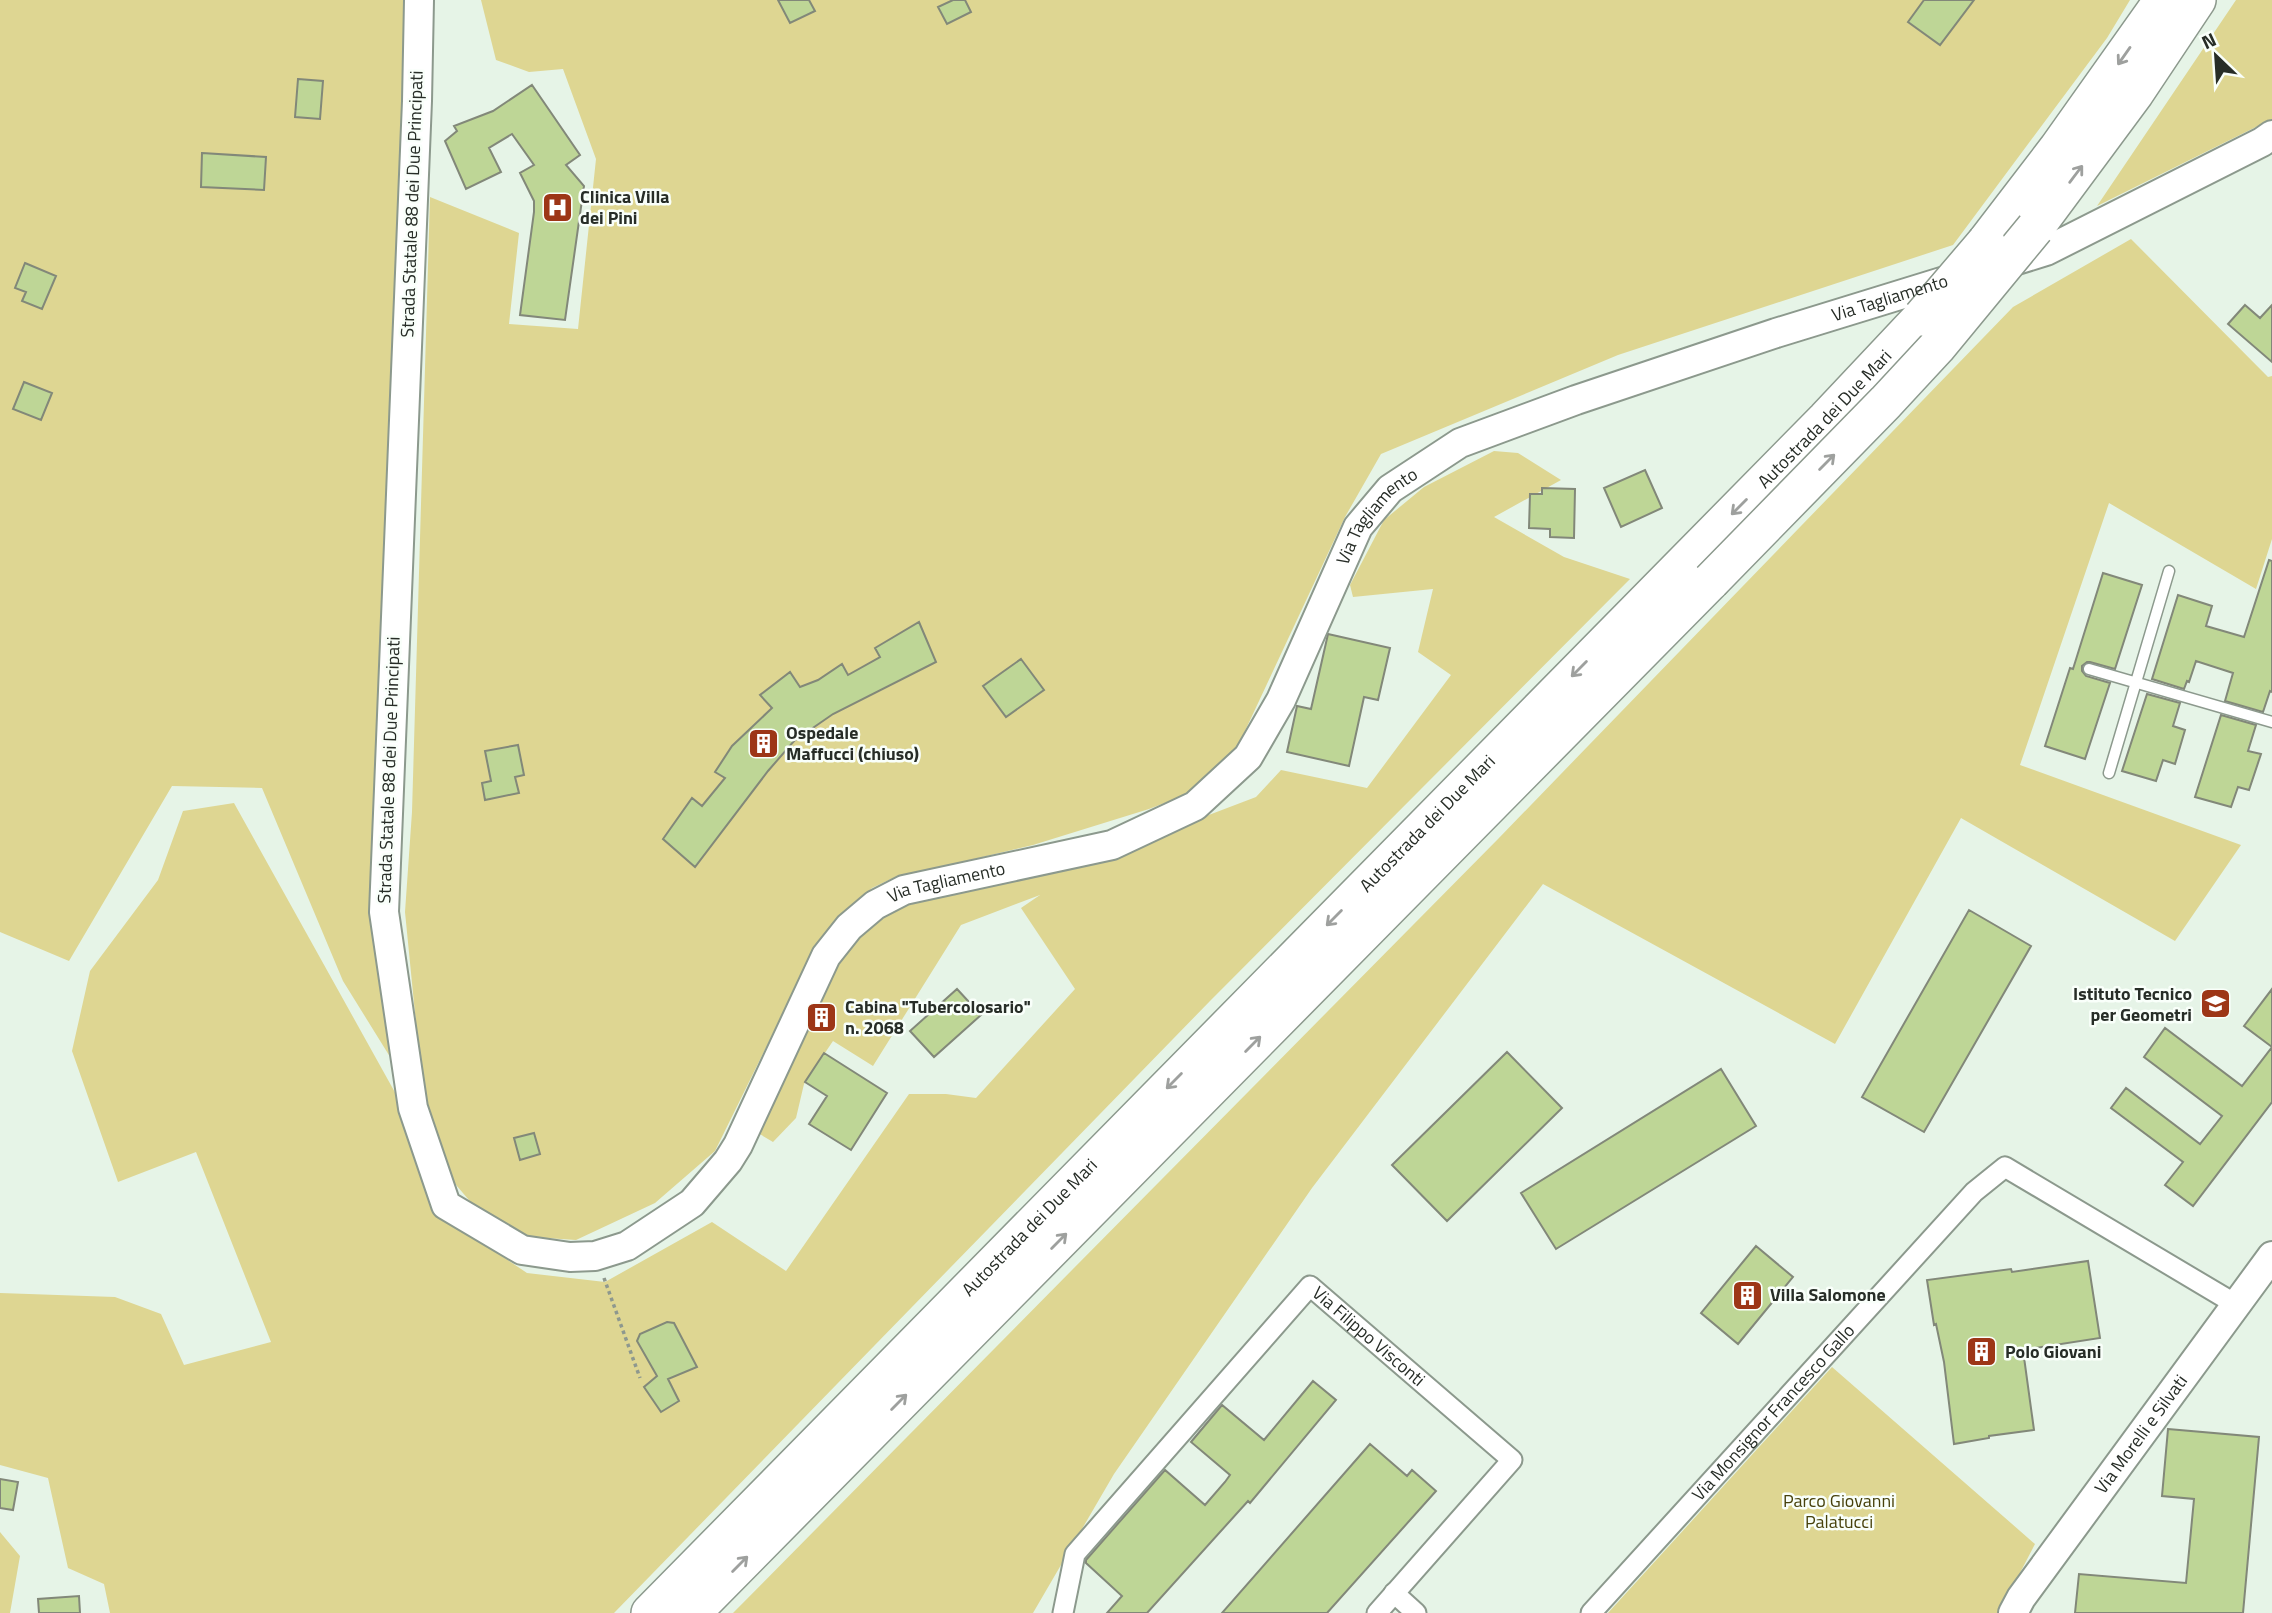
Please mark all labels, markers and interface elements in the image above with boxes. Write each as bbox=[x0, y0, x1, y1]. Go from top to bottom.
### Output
north arrow bbox=[2181, 21, 2251, 91]
text: N bbox=[2197, 24, 2221, 56]
one-way arrow bbox=[2117, 46, 2131, 65]
street label: Strada Statale 88 dei Due Principati bbox=[393, 70, 430, 338]
one-way arrow bbox=[2069, 165, 2084, 184]
place label: Clinica Villa dei Pini bbox=[580, 183, 669, 231]
hospital icon: Clinica Villa dei Pini bbox=[540, 190, 574, 224]
street label: Via Tagliamento bbox=[1828, 267, 1951, 328]
street label: Autostrada dei Due Mari bbox=[1751, 343, 1898, 494]
one-way arrow bbox=[1818, 454, 1835, 471]
street label: Via Tagliamento bbox=[1329, 460, 1423, 569]
one-way arrow bbox=[1730, 498, 1747, 515]
street label: Strada Statale 88 dei Due Principati bbox=[370, 636, 407, 904]
one-way arrow bbox=[1571, 660, 1588, 677]
place label: Ospedale Maffucci (chiuso) bbox=[786, 719, 919, 767]
building icon: Ospedale Maffucci (chiuso) bbox=[746, 726, 780, 760]
street label: Autostrada dei Due Mari bbox=[1353, 748, 1501, 898]
street label: Via Tagliamento bbox=[882, 854, 1008, 909]
one-way arrow bbox=[1325, 910, 1342, 927]
place label: Istituto Tecnico per Geometri bbox=[2073, 980, 2192, 1028]
school or university icon: Istituto Tecnico per Geometri bbox=[2198, 987, 2232, 1021]
place label: Cabina "Tubercolosario" n. 2068 bbox=[845, 993, 1031, 1041]
building icon: Cabina "Tubercolosario" n. 2068 bbox=[805, 1000, 839, 1034]
one-way arrow bbox=[1245, 1035, 1262, 1052]
one-way arrow bbox=[1166, 1072, 1183, 1089]
street label: Autostrada dei Due Mari bbox=[955, 1152, 1103, 1302]
one-way arrow bbox=[1051, 1232, 1068, 1249]
building icon: Villa Salomone bbox=[1730, 1278, 1764, 1312]
street label: Via Filippo Visconti bbox=[1307, 1280, 1431, 1392]
place label: Villa Salomone bbox=[1770, 1281, 1886, 1308]
street label: Via Monsignor Francesco Gallo bbox=[1685, 1318, 1861, 1507]
building icon: Polo Giovani bbox=[1965, 1335, 1999, 1369]
place label: Polo Giovani bbox=[2005, 1338, 2101, 1365]
street label: Via Morelli e Silvati bbox=[2088, 1369, 2194, 1499]
one-way arrow bbox=[891, 1394, 908, 1411]
park label: Parco Giovanni Palatucci bbox=[1783, 1487, 1895, 1535]
one-way arrow bbox=[731, 1556, 748, 1573]

